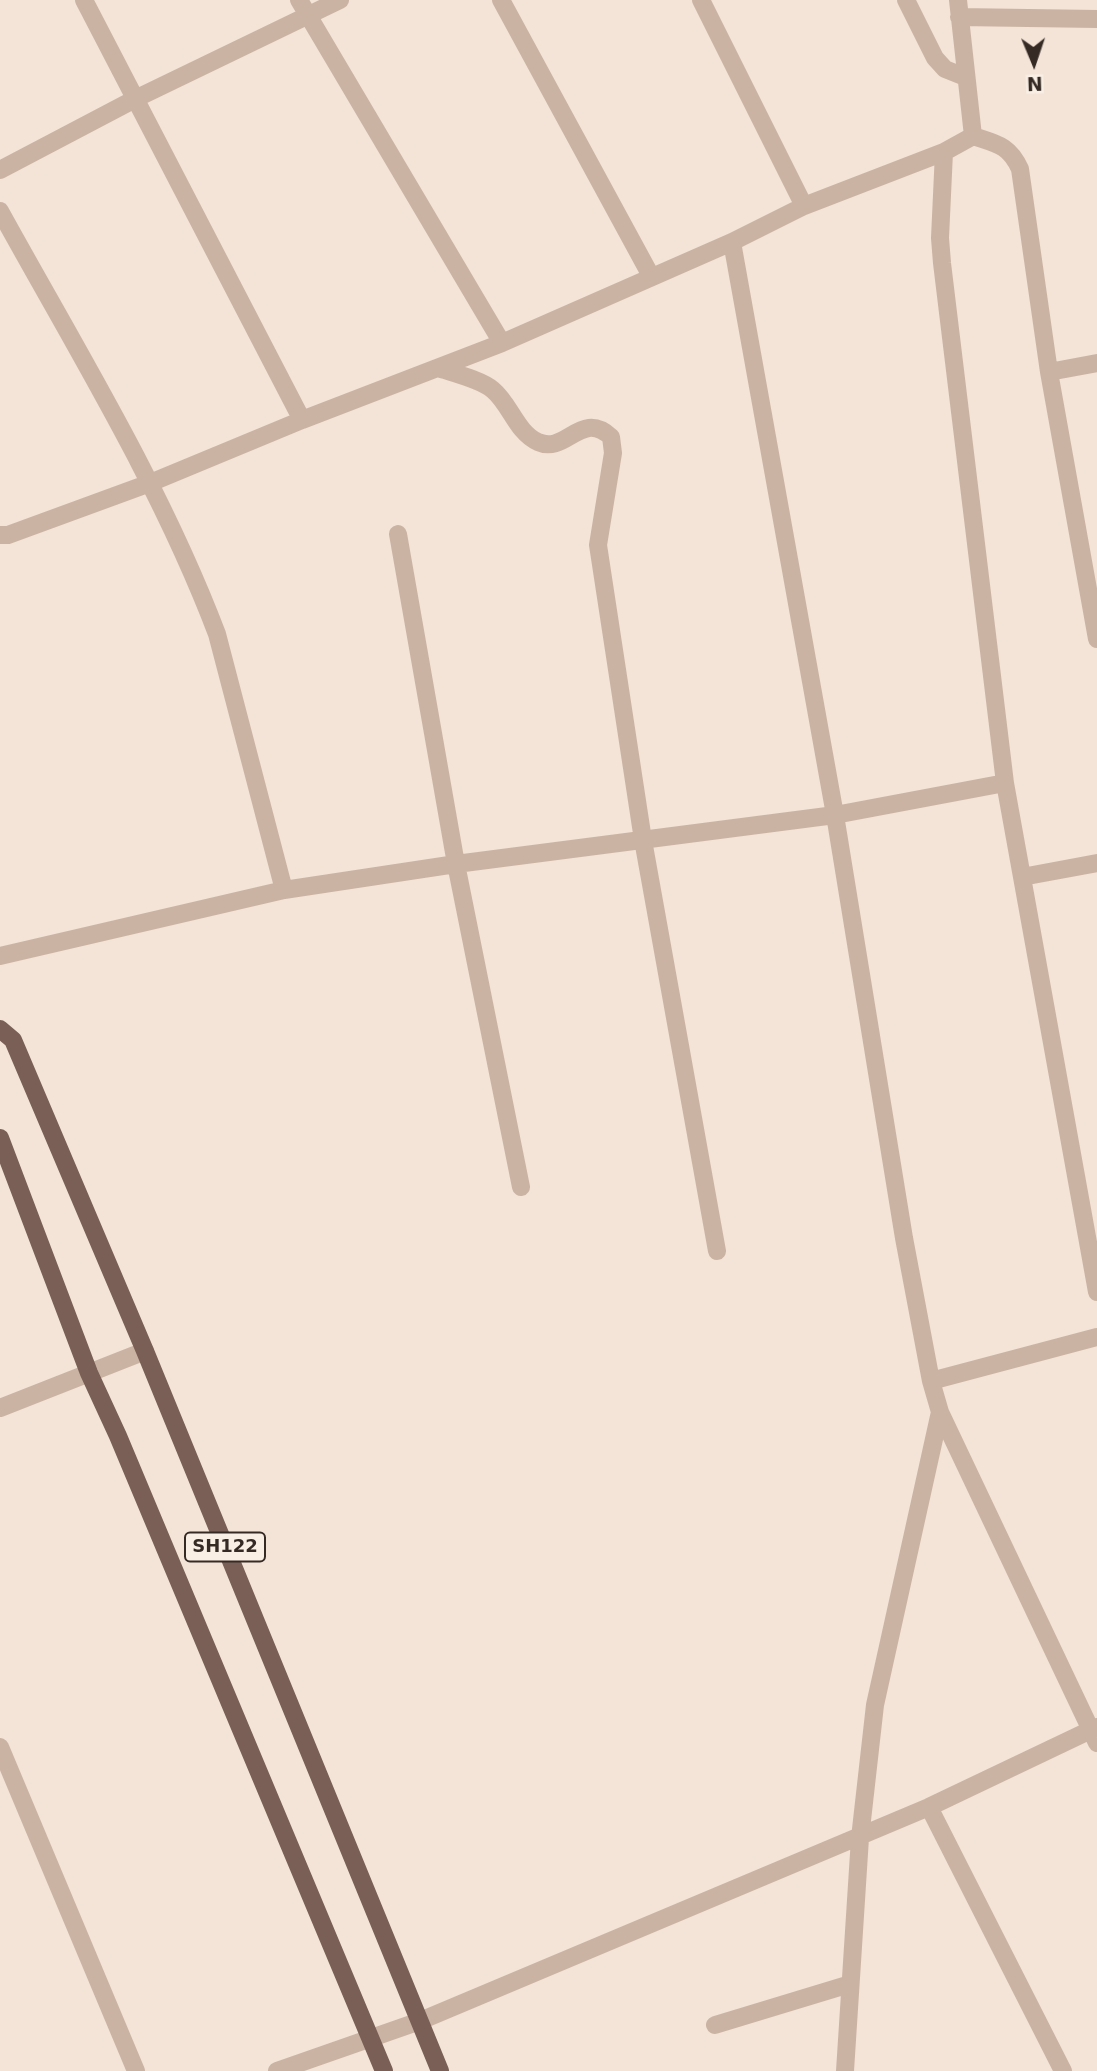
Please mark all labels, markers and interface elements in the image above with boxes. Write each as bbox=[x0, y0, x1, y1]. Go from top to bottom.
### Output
north arrow bbox=[999, 28, 1069, 98]
text: N bbox=[1026, 73, 1043, 95]
road number: SH122 bbox=[185, 1532, 265, 1562]

